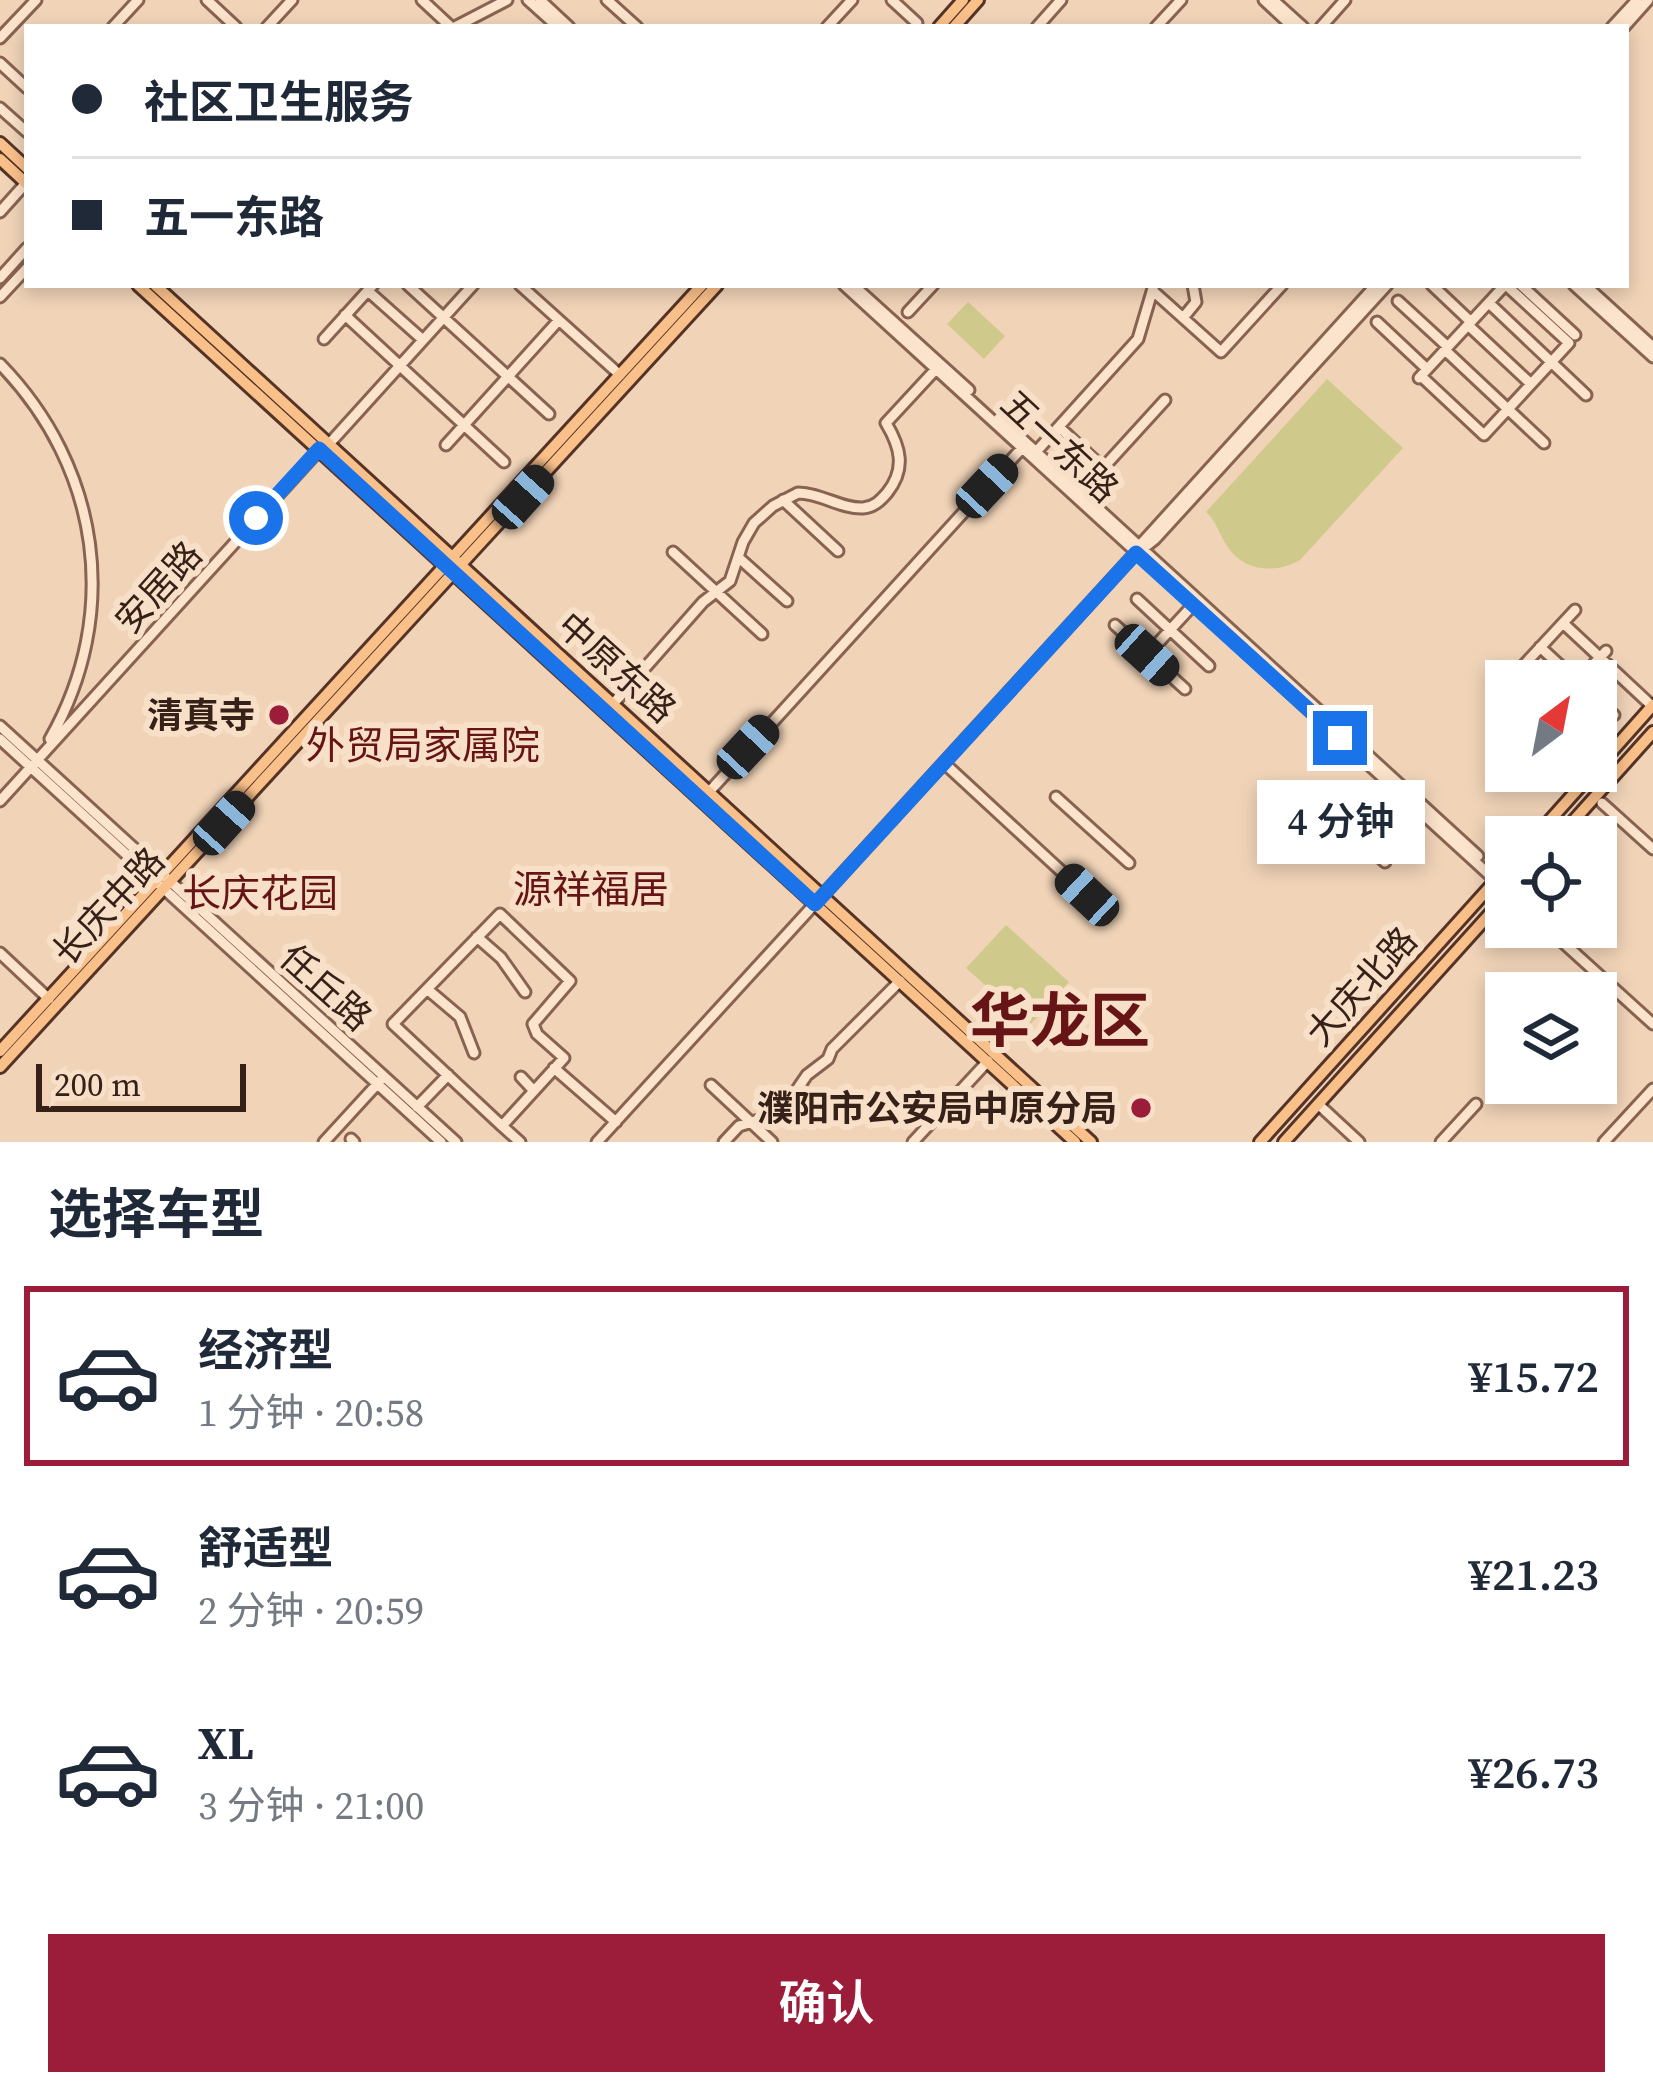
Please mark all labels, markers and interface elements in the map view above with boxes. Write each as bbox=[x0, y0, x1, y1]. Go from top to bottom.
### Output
text: 社区卫生服务 bbox=[144, 71, 414, 133]
text: 五一东路 bbox=[144, 186, 324, 248]
street label: 五一东路 bbox=[990, 379, 1129, 513]
car bbox=[949, 447, 1025, 525]
car bbox=[486, 458, 560, 536]
route start bbox=[229, 491, 283, 545]
street label: 安居路 bbox=[104, 531, 213, 644]
street label: 中原东路 bbox=[547, 601, 687, 734]
car bbox=[1108, 618, 1186, 692]
north arrow bbox=[1485, 660, 1617, 792]
map controls bbox=[1485, 660, 1617, 1104]
place label: 清真寺 bbox=[147, 691, 255, 740]
marker: 清真寺 bbox=[266, 702, 292, 728]
car bbox=[710, 708, 786, 786]
route end bbox=[1313, 711, 1367, 765]
district label: 外贸局家属院 bbox=[306, 719, 540, 772]
callout: 4 分钟 bbox=[1256, 780, 1424, 864]
car bbox=[187, 784, 261, 862]
text: 4 分钟 bbox=[1287, 795, 1395, 848]
button: locate bbox=[1485, 816, 1617, 948]
street label: 长庆中路 bbox=[41, 837, 175, 976]
car bbox=[1048, 857, 1126, 933]
district label: 源祥福居 bbox=[513, 863, 669, 916]
district label: 长庆花园 bbox=[182, 867, 338, 920]
street label: 大庆北路 bbox=[1295, 916, 1428, 1056]
street label: 任丘路 bbox=[269, 933, 382, 1042]
button: layers bbox=[1485, 972, 1617, 1104]
district label: 华龙区 bbox=[970, 980, 1150, 1062]
scale bar bbox=[36, 1058, 246, 1111]
text: 200 m bbox=[54, 1062, 141, 1107]
place label: 濮阳市公安局中原分局 bbox=[757, 1084, 1117, 1133]
marker: 濮阳市公安局中原分局 bbox=[1128, 1095, 1154, 1121]
text: 选择车型 bbox=[48, 1177, 264, 1251]
text: 经济型 bbox=[198, 1319, 333, 1381]
icon: car bbox=[54, 1322, 162, 1430]
text: ¥15.72 bbox=[1468, 1345, 1599, 1407]
text: 1 分钟 · 20:58 bbox=[198, 1386, 424, 1439]
text: 舒适型 bbox=[198, 1517, 333, 1579]
icon: car bbox=[54, 1520, 162, 1628]
text: ¥21.23 bbox=[1468, 1543, 1599, 1605]
text: 2 分钟 · 20:59 bbox=[198, 1584, 424, 1637]
text: XL bbox=[198, 1712, 254, 1774]
icon: car bbox=[54, 1718, 162, 1826]
text: ¥26.73 bbox=[1468, 1741, 1599, 1803]
text: 3 分钟 · 21:00 bbox=[198, 1779, 424, 1832]
button: 确认 bbox=[48, 1934, 1605, 2072]

